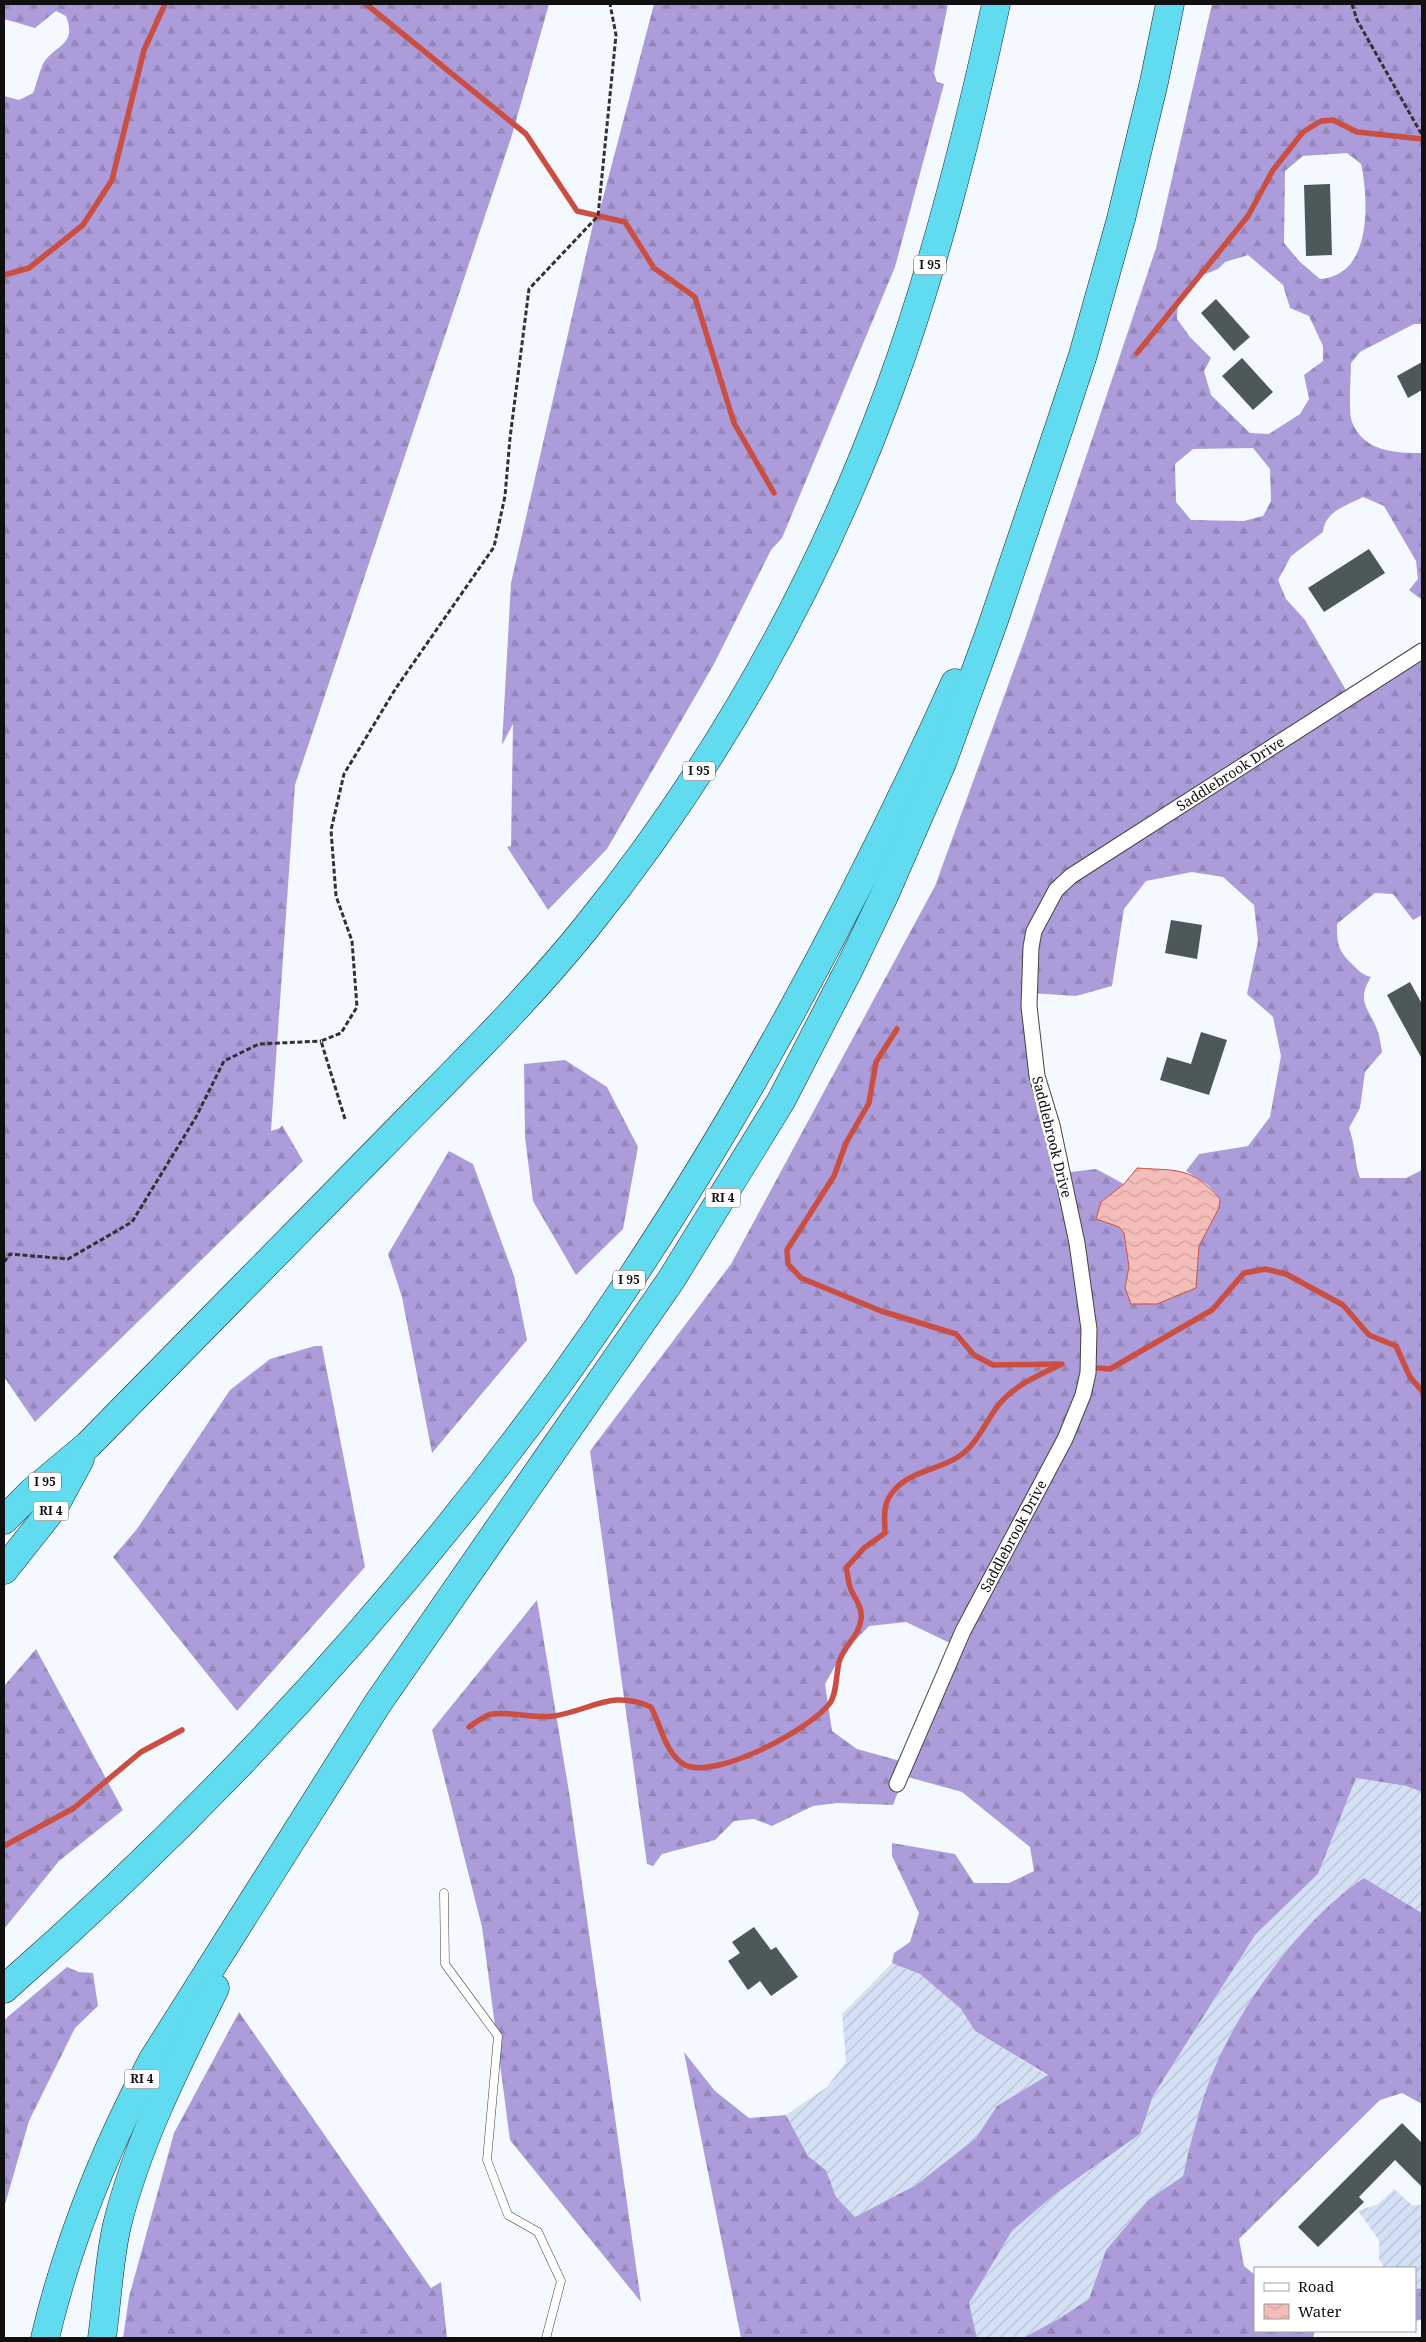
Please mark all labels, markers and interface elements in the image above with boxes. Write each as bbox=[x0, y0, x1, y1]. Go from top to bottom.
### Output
road number: I 95 bbox=[914, 256, 946, 274]
street label: Saddlebrook Drive bbox=[1173, 732, 1288, 815]
road number: I 95 bbox=[683, 761, 715, 780]
street label: Saddlebrook Drive bbox=[1028, 1074, 1077, 1200]
road number: RI 4 bbox=[706, 1188, 740, 1208]
road number: I 95 bbox=[613, 1270, 645, 1290]
road number: I 95 bbox=[29, 1472, 61, 1491]
street label: Saddlebrook Drive bbox=[975, 1476, 1051, 1595]
road number: RI 4 bbox=[34, 1502, 68, 1520]
road number: RI 4 bbox=[124, 2070, 160, 2088]
legend bbox=[1254, 2267, 1416, 2332]
text: Road bbox=[1298, 2276, 1334, 2296]
text: Water bbox=[1298, 2301, 1341, 2321]

